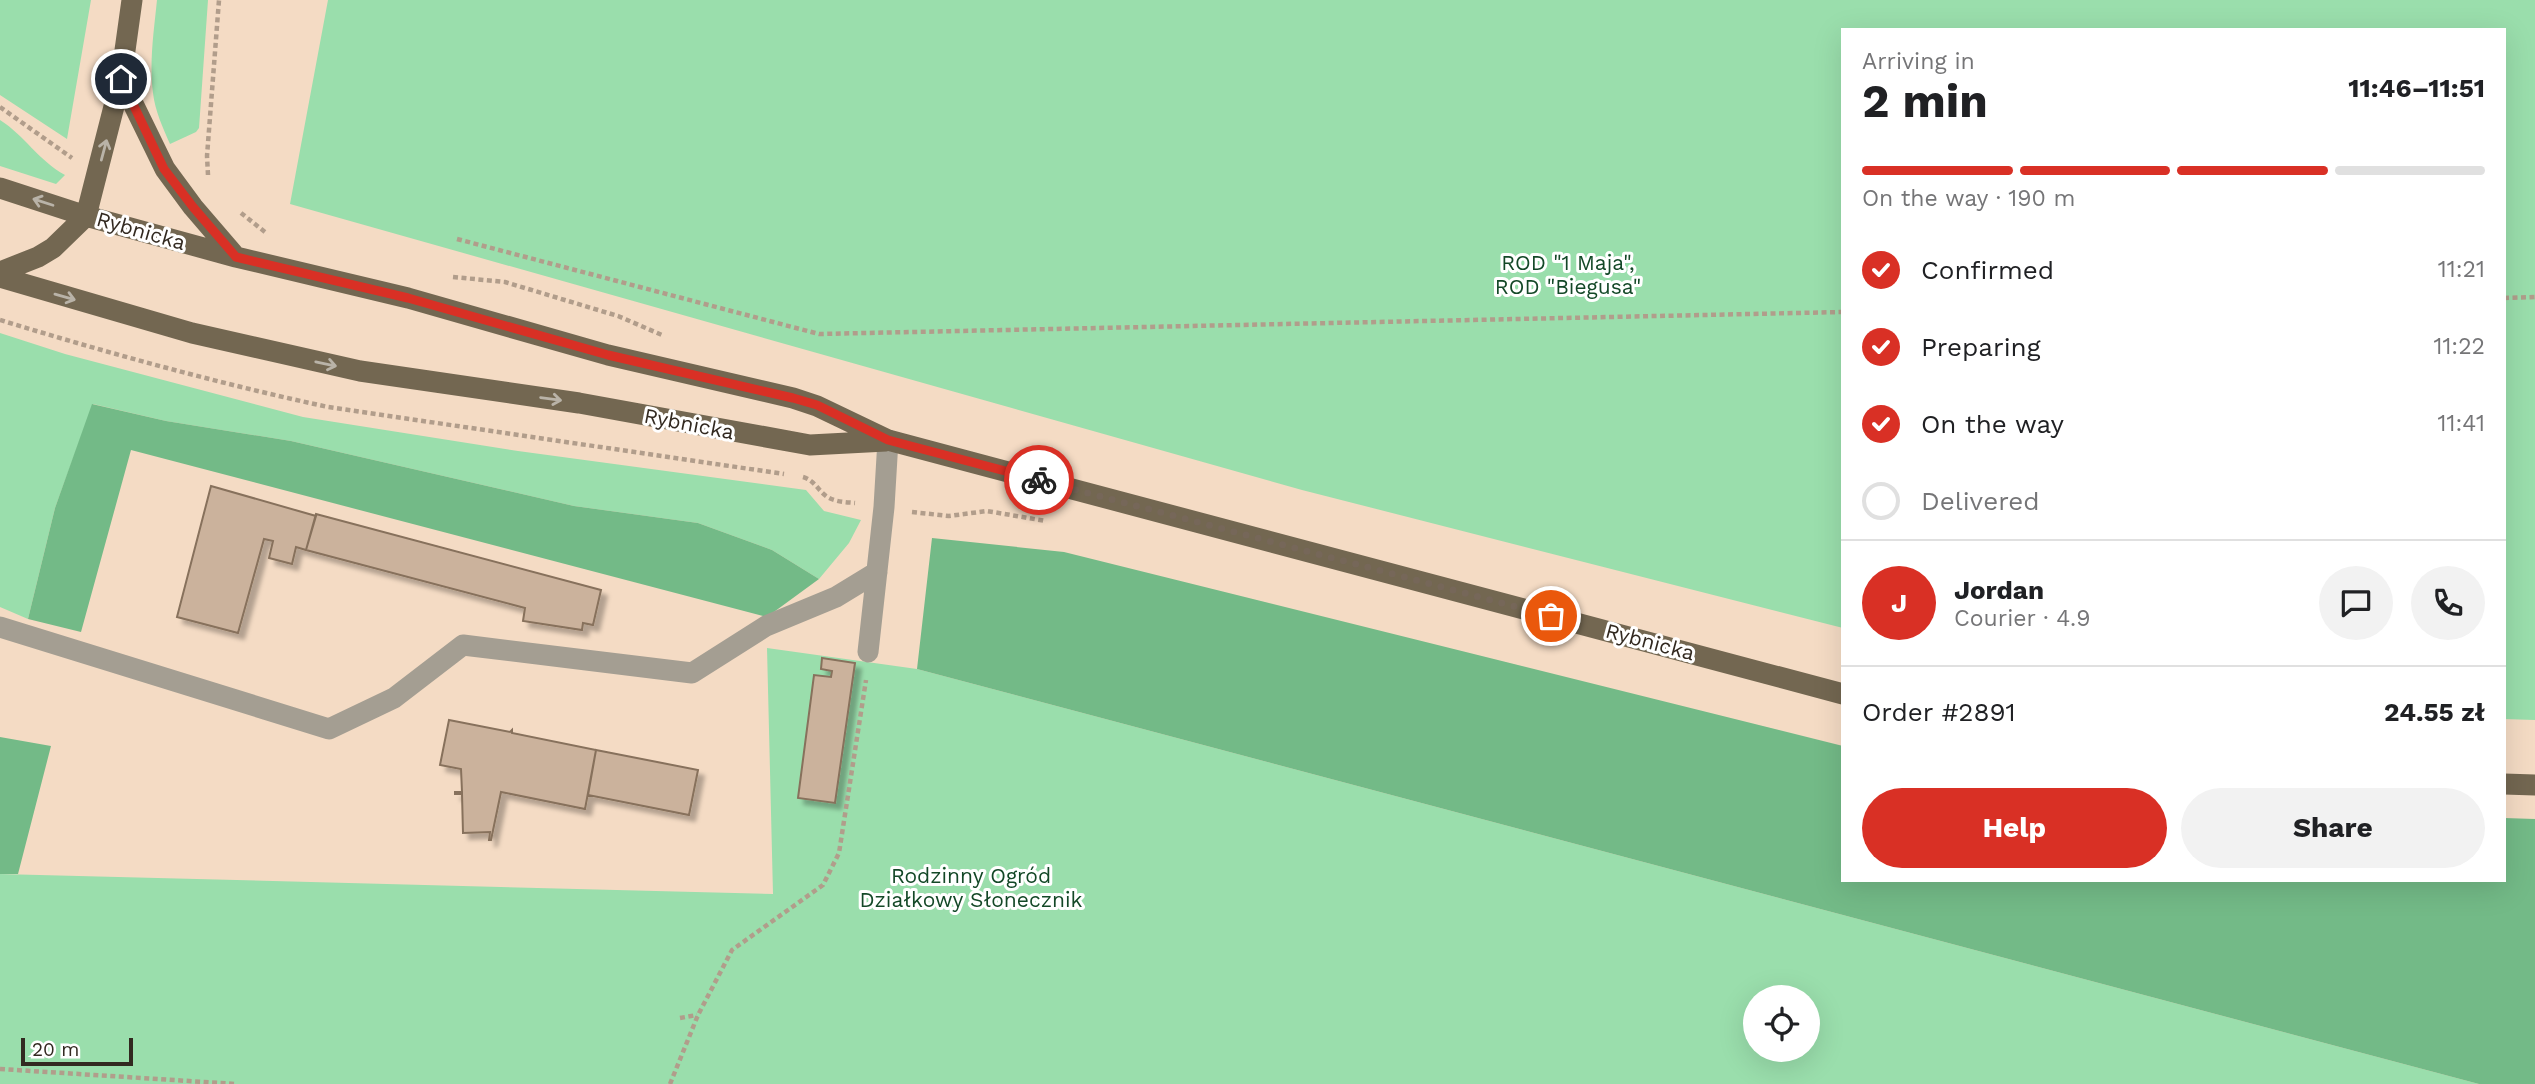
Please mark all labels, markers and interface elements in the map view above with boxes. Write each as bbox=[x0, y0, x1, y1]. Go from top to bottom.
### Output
text: Arriving in bbox=[1862, 48, 1975, 75]
pin bbox=[91, 49, 151, 109]
icon: home bbox=[102, 60, 140, 98]
text: 11:46–11:51 bbox=[2348, 73, 2485, 103]
text: 2 min bbox=[1862, 74, 1988, 128]
one-way arrow bbox=[98, 139, 111, 162]
text: On the way · 190 m bbox=[1862, 185, 2075, 212]
one-way arrow bbox=[32, 195, 54, 208]
street label: Rybnicka bbox=[94, 206, 189, 255]
park label: ROD "1 Maja", ROD "Biegusa" bbox=[1495, 250, 1641, 299]
icon: check bbox=[1862, 251, 1900, 289]
text: Confirmed bbox=[1921, 255, 2054, 285]
text: 11:21 bbox=[2438, 256, 2485, 283]
one-way arrow bbox=[54, 292, 76, 305]
icon: check bbox=[1862, 328, 1900, 366]
text: Preparing bbox=[1921, 332, 2041, 362]
text: 11:22 bbox=[2433, 333, 2485, 360]
one-way arrow bbox=[314, 358, 337, 372]
one-way arrow bbox=[539, 393, 562, 406]
street label: Rybnicka bbox=[642, 403, 736, 444]
icon: check bbox=[1862, 405, 1900, 443]
text: On the way bbox=[1921, 409, 2064, 439]
text: 11:41 bbox=[2438, 410, 2485, 437]
courier bbox=[1004, 445, 1074, 515]
icon: bike bbox=[1020, 461, 1058, 499]
text: Delivered bbox=[1921, 486, 2040, 516]
button: chat bbox=[2319, 566, 2393, 640]
button: phone bbox=[2411, 566, 2485, 640]
text: Jordan bbox=[1954, 575, 2044, 605]
pin bbox=[1521, 586, 1581, 646]
text: J bbox=[1891, 588, 1907, 618]
icon: bag bbox=[1532, 597, 1570, 635]
text: Courier · 4.9 bbox=[1954, 605, 2090, 632]
street label: Rybnicka bbox=[1603, 618, 1697, 665]
text: Order #2891 bbox=[1862, 697, 2016, 727]
text: 24.55 zł bbox=[2384, 697, 2485, 727]
button: Help bbox=[1862, 788, 2167, 868]
button: Share bbox=[2181, 788, 2485, 868]
park label: Rodzinny Ogród Działkowy Słonecznik bbox=[860, 863, 1082, 912]
map controls bbox=[1743, 985, 1820, 1062]
button: locate bbox=[1743, 985, 1820, 1062]
scale bar bbox=[21, 1035, 133, 1067]
text: 20 m bbox=[32, 1038, 79, 1061]

